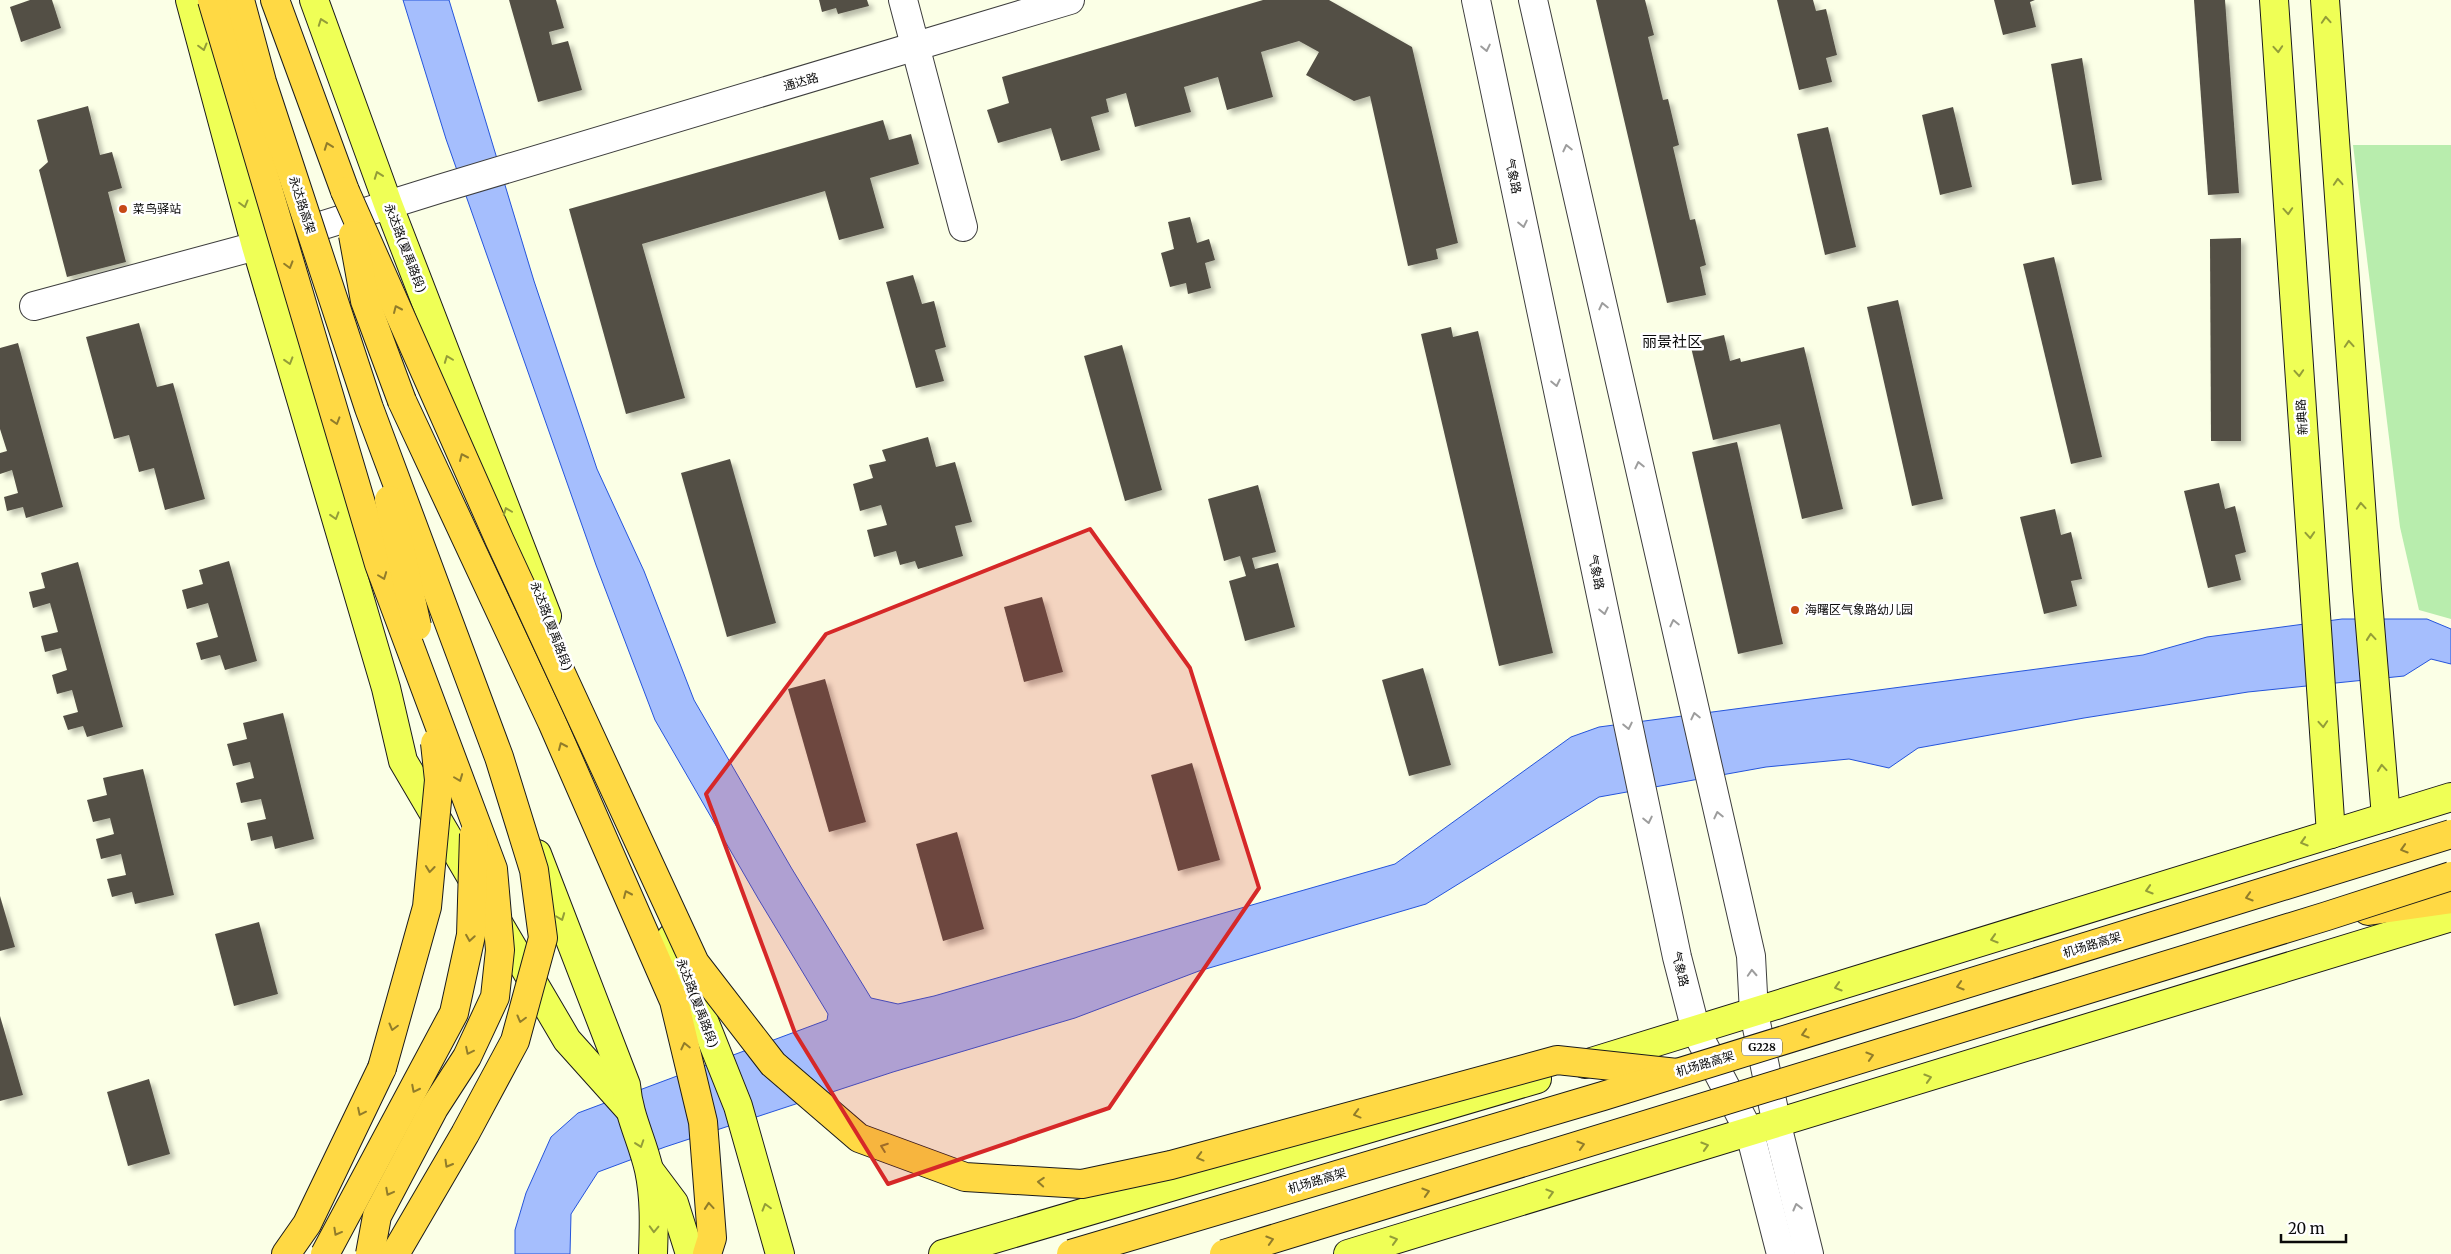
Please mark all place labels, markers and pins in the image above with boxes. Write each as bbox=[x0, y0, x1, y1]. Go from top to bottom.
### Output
place label: 菜鸟驿站 bbox=[133, 201, 181, 216]
marker: 菜鸟驿站 bbox=[117, 203, 129, 215]
place label: 海曙区气象路幼儿园 bbox=[1805, 602, 1913, 617]
marker: 海曙区气象路幼儿园 bbox=[1789, 604, 1801, 616]

